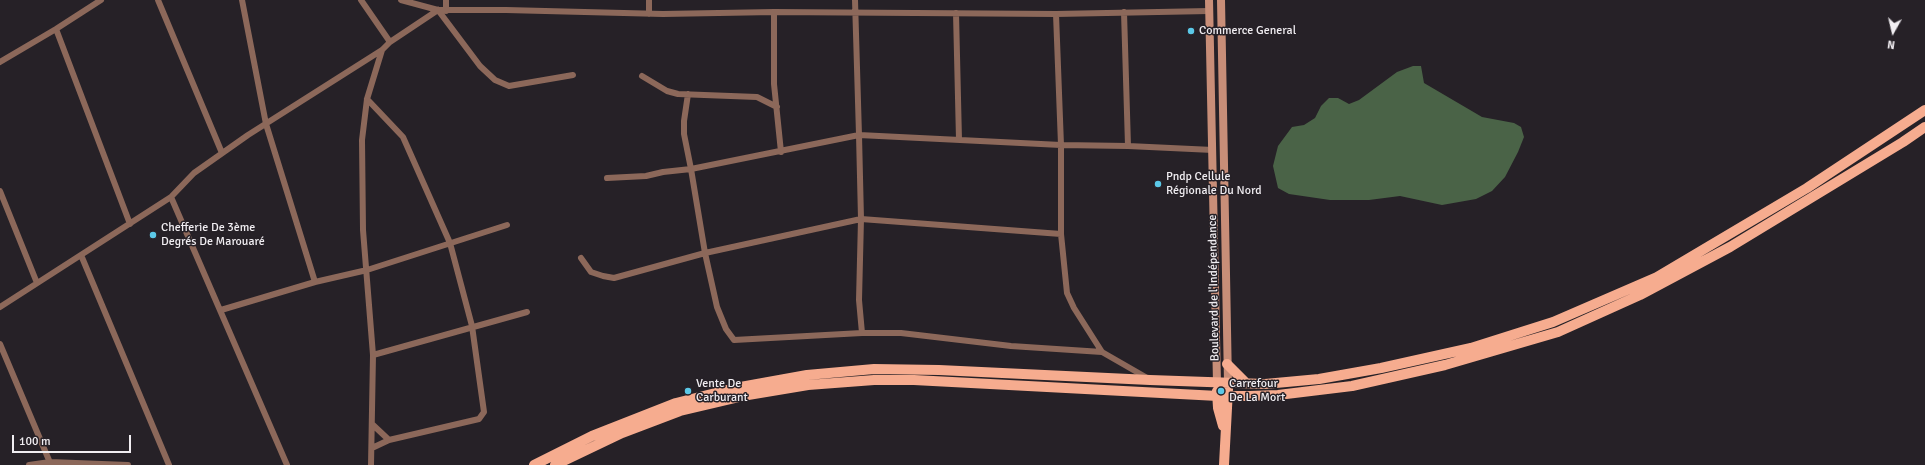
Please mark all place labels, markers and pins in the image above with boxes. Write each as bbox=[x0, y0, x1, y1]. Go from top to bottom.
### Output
place label: Commerce General bbox=[1199, 24, 1296, 38]
marker: Commerce General bbox=[1186, 26, 1196, 36]
place label: Pndp Cellule Régionale Du Nord bbox=[1166, 170, 1262, 198]
marker: Pndp Cellule Régionale Du Nord bbox=[1153, 179, 1163, 189]
place label: Chefferie De 3ème Degrés De Marouaré bbox=[161, 221, 265, 249]
marker: Chefferie De 3ème Degrés De Marouaré bbox=[148, 230, 158, 240]
place label: Vente De Carburant bbox=[696, 377, 748, 405]
place label: Carrefour De La Mort bbox=[1229, 377, 1285, 405]
marker: Vente De Carburant bbox=[683, 386, 693, 396]
marker: Carrefour De La Mort bbox=[1216, 386, 1226, 396]

